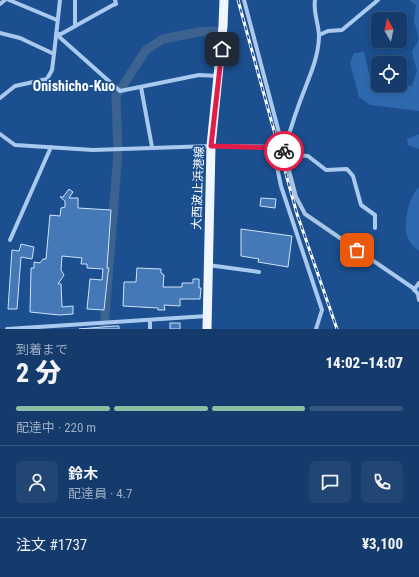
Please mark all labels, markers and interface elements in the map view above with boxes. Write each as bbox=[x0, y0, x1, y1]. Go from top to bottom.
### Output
north arrow bbox=[371, 12, 407, 48]
map controls bbox=[371, 12, 407, 92]
pin bbox=[205, 32, 239, 66]
icon: home bbox=[211, 38, 233, 60]
button: locate bbox=[371, 56, 407, 92]
district label: Onishicho-Kuo bbox=[33, 78, 115, 94]
courier bbox=[264, 131, 304, 171]
icon: bike bbox=[273, 140, 295, 162]
street label: 大西波止浜港線 bbox=[190, 146, 206, 230]
pin bbox=[340, 233, 374, 267]
icon: bag bbox=[346, 239, 368, 261]
text: 到着まで bbox=[16, 342, 68, 357]
text: 14:02–14:07 bbox=[325, 354, 403, 372]
text: 2 分 bbox=[16, 358, 61, 388]
text: 配達中 · 220 m bbox=[16, 420, 96, 435]
button: person bbox=[16, 461, 58, 503]
button: chat bbox=[309, 461, 351, 503]
button: phone bbox=[361, 461, 403, 503]
text: 鈴木 bbox=[68, 465, 98, 483]
text: 配達員 · 4.7 bbox=[68, 486, 132, 501]
text: ¥3,100 bbox=[362, 535, 403, 553]
text: 注文 #1737 bbox=[16, 536, 87, 554]

